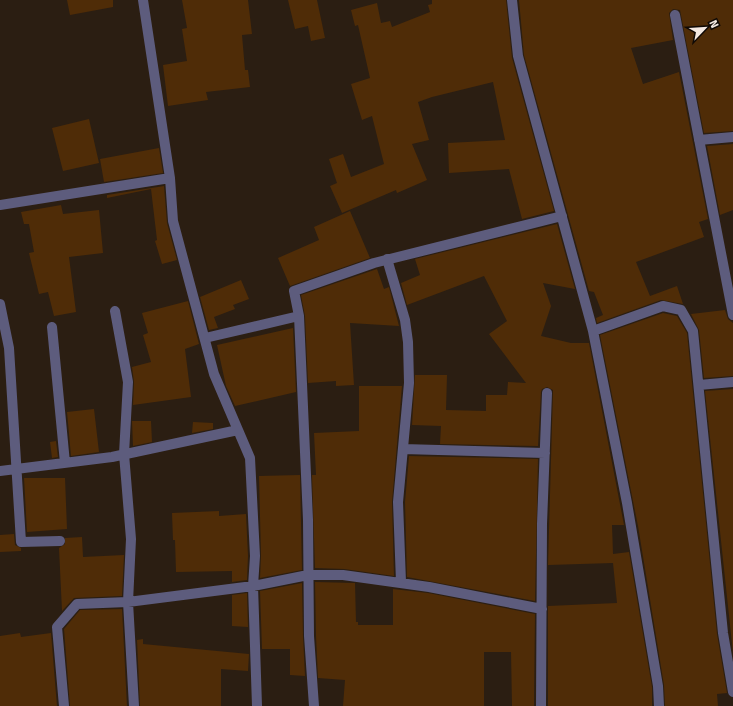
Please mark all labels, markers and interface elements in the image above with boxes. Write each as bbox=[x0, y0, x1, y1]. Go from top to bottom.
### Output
north arrow bbox=[685, 8, 725, 48]
text: N bbox=[706, 18, 721, 30]

